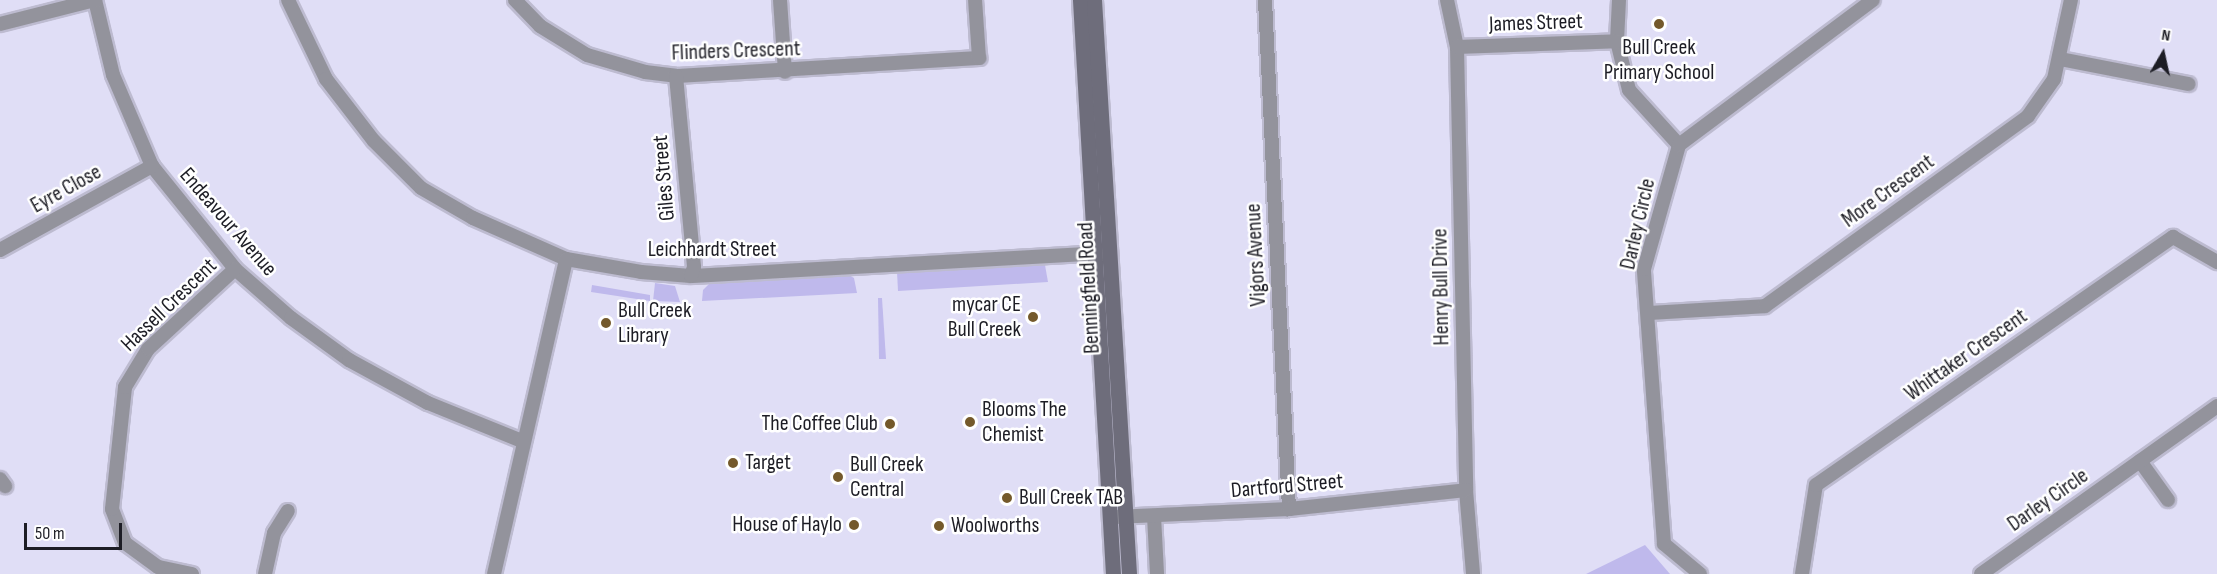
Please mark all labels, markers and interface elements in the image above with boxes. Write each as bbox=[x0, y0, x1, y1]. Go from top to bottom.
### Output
street label: James Street bbox=[1489, 8, 1583, 38]
marker: Bull Creek Primary School bbox=[1652, 17, 1666, 31]
north arrow bbox=[2133, 24, 2193, 84]
text: N bbox=[2160, 26, 2172, 46]
place label: Bull Creek Primary School bbox=[1604, 34, 1714, 86]
street label: Flinders Crescent bbox=[671, 36, 801, 66]
street label: Giles Street bbox=[647, 134, 681, 222]
street label: More Crescent bbox=[1837, 149, 1939, 233]
street label: Eyre Close bbox=[26, 159, 106, 219]
street label: Endeavour Avenue bbox=[174, 162, 282, 282]
street label: Darley Circle bbox=[1615, 176, 1661, 272]
street label: Vigors Avenue bbox=[1240, 203, 1272, 307]
street label: Benningfield Road bbox=[1072, 222, 1106, 354]
street label: Henry Bull Drive bbox=[1427, 228, 1455, 346]
street label: Leichhardt Street bbox=[648, 237, 776, 263]
street label: Hassell Crescent bbox=[116, 253, 222, 357]
place label: mycar CE Bull Creek bbox=[948, 291, 1021, 342]
place label: Bull Creek Library bbox=[618, 297, 691, 348]
street label: Whittaker Crescent bbox=[1900, 303, 2032, 407]
marker: mycar CE Bull Creek bbox=[1026, 310, 1040, 324]
marker: Bull Creek Library bbox=[599, 316, 613, 330]
place label: Blooms The Chemist bbox=[982, 396, 1067, 448]
place label: The Coffee Club bbox=[762, 411, 878, 437]
marker: Blooms The Chemist bbox=[963, 415, 977, 429]
marker: The Coffee Club bbox=[883, 417, 897, 431]
place label: Target bbox=[745, 450, 791, 476]
place label: Bull Creek Central bbox=[850, 451, 923, 502]
marker: Target bbox=[726, 456, 740, 470]
street label: Darley Circle bbox=[2002, 463, 2094, 537]
street label: Dartford Street bbox=[1230, 468, 1344, 504]
marker: Bull Creek Central bbox=[831, 470, 845, 484]
place label: Bull Creek TAB bbox=[1019, 485, 1123, 511]
marker: Bull Creek TAB bbox=[1000, 491, 1014, 505]
scale bar bbox=[27, 511, 124, 549]
place label: House of Haylo bbox=[732, 512, 842, 538]
place label: Woolworths bbox=[951, 513, 1039, 539]
marker: House of Haylo bbox=[847, 518, 861, 532]
marker: Woolworths bbox=[932, 519, 946, 533]
text: 50 m bbox=[35, 523, 65, 544]

